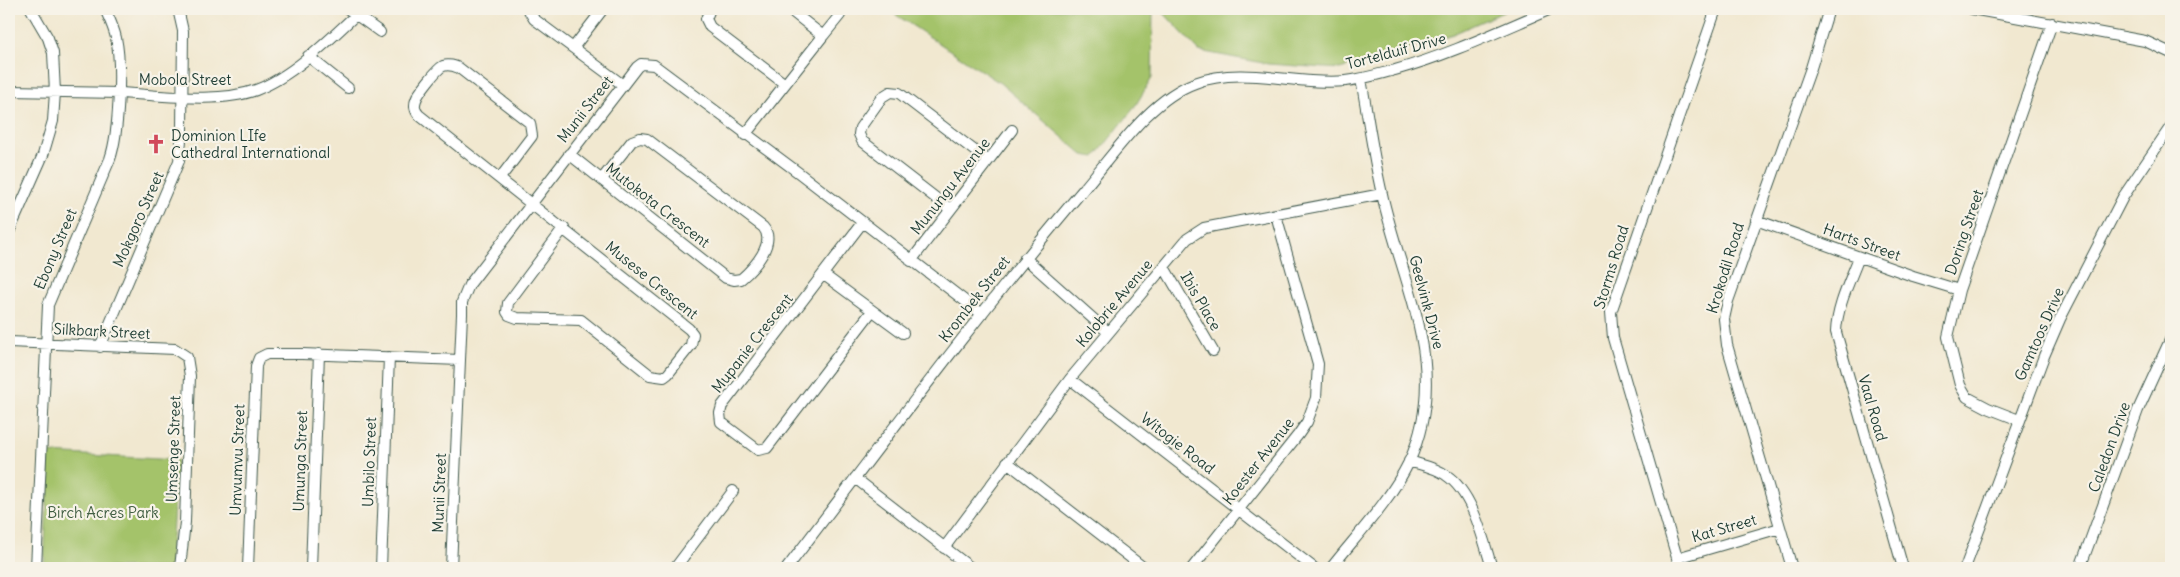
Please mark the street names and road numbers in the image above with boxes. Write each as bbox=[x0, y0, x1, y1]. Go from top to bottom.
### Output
street label: Tortelduif Drive bbox=[1344, 29, 1448, 73]
street label: Mobola Street bbox=[139, 70, 231, 89]
street label: Munii Street bbox=[553, 72, 617, 146]
street label: Munungu Avenue bbox=[906, 134, 994, 238]
street label: Mutokota Crescent bbox=[602, 158, 714, 252]
street label: Mokgoro Street bbox=[108, 168, 168, 270]
street label: Doring Street bbox=[1940, 187, 1988, 277]
street label: Ebony Street bbox=[29, 206, 81, 292]
street label: Harts Street bbox=[1821, 219, 1903, 265]
street label: Krokodil Road bbox=[1702, 220, 1748, 316]
street label: Storms Road bbox=[1589, 223, 1633, 311]
street label: Musese Crescent bbox=[602, 237, 702, 323]
street label: Krombek Street bbox=[934, 252, 1014, 346]
street label: Geelvink Drive bbox=[1405, 253, 1449, 351]
street label: Kolobrie Avenue bbox=[1072, 255, 1156, 351]
street label: Ibis Place bbox=[1177, 268, 1225, 334]
street label: Gamtoos Drive bbox=[2010, 284, 2068, 384]
street label: Mupanie Crescent bbox=[707, 289, 797, 397]
street label: Silkbark Street bbox=[53, 319, 151, 343]
street label: Vaal Road bbox=[1855, 373, 1892, 443]
street label: Umsenge Street bbox=[162, 395, 184, 503]
street label: Caledon Drive bbox=[2084, 399, 2134, 495]
street label: Umvumvu Street bbox=[226, 404, 248, 516]
street label: Witogie Road bbox=[1137, 408, 1219, 478]
street label: Umunga Street bbox=[289, 410, 311, 512]
street label: Koester Avenue bbox=[1218, 414, 1298, 508]
street label: Umbilo Street bbox=[358, 417, 380, 507]
street label: Munii Street bbox=[428, 453, 450, 533]
street label: Kat Street bbox=[1689, 510, 1759, 546]

